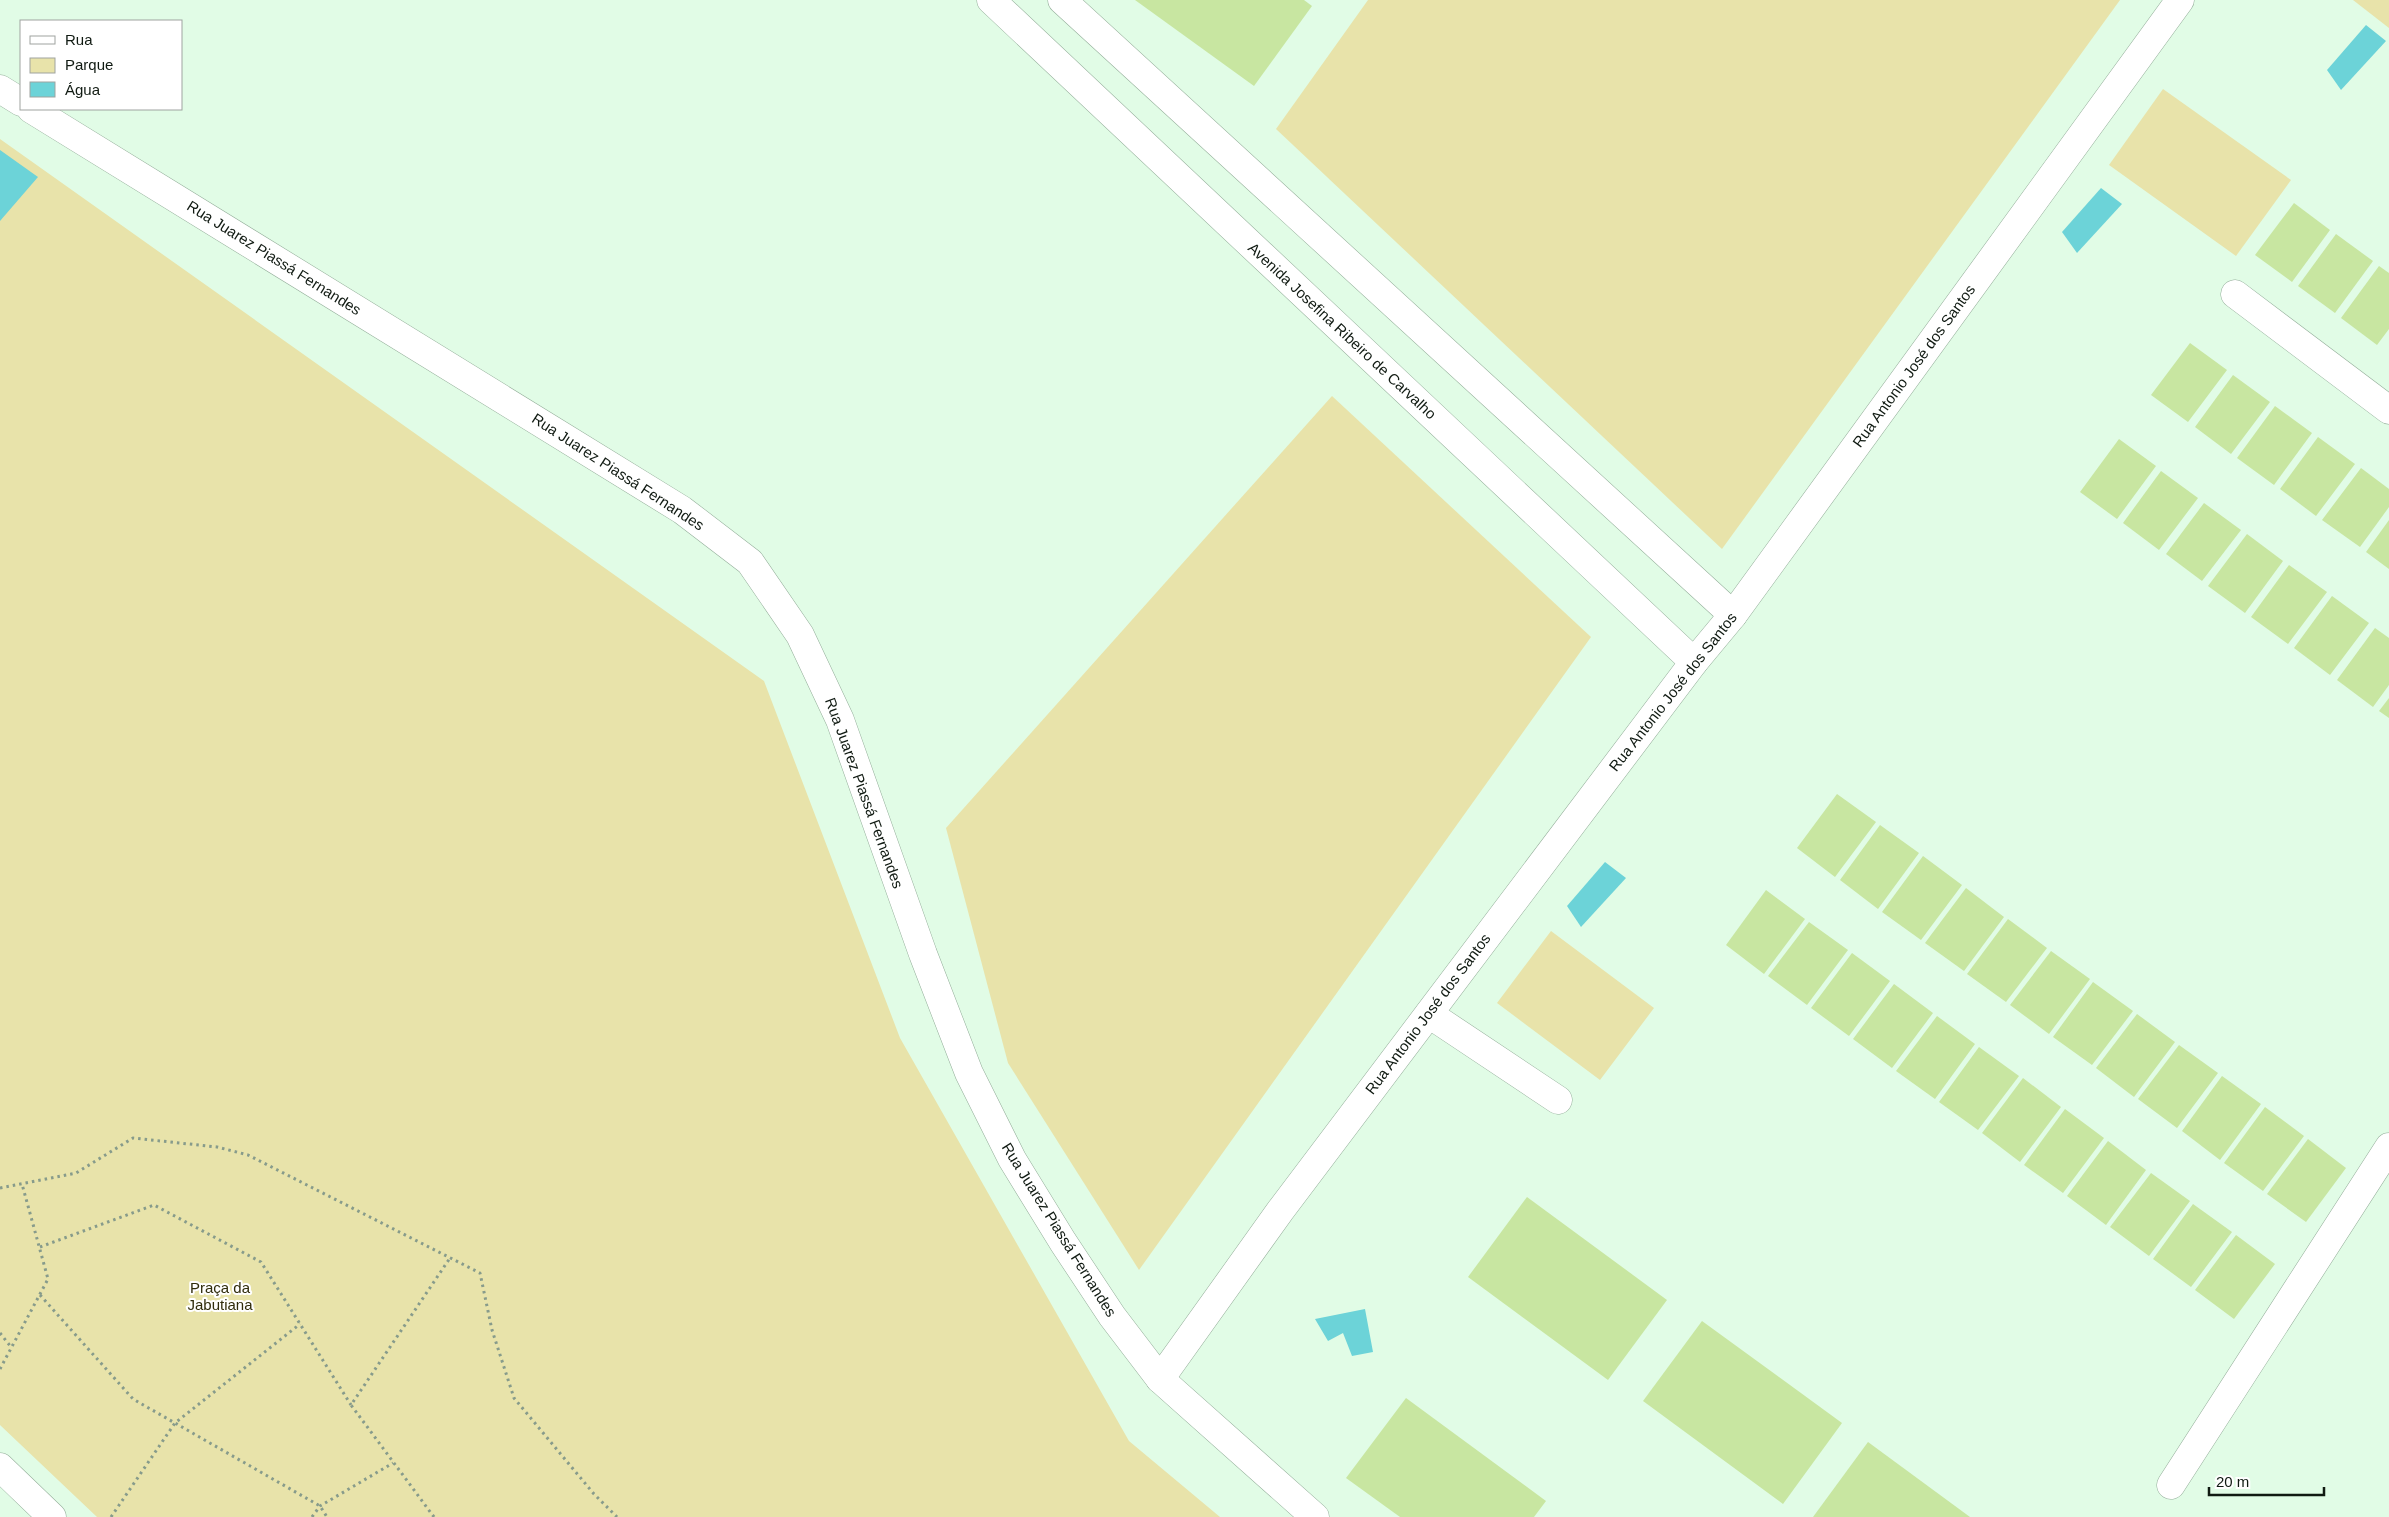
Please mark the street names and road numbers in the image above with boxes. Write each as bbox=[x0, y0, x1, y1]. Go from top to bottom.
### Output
street label: Rua Juarez Piassá Fernandes bbox=[184, 197, 364, 318]
street label: Avenida Josefina Ribeiro de Carvalho bbox=[1245, 239, 1440, 422]
street label: Rua Antonio José dos Santos bbox=[1849, 281, 1978, 450]
street label: Rua Juarez Piassá Fernandes bbox=[529, 410, 708, 534]
street label: Rua Antonio José dos Santos bbox=[1605, 609, 1740, 774]
street label: Rua Juarez Piassá Fernandes bbox=[822, 695, 907, 891]
street label: Rua Antonio José dos Santos bbox=[1362, 930, 1494, 1097]
street label: Rua Juarez Piassá Fernandes bbox=[999, 1140, 1120, 1320]

